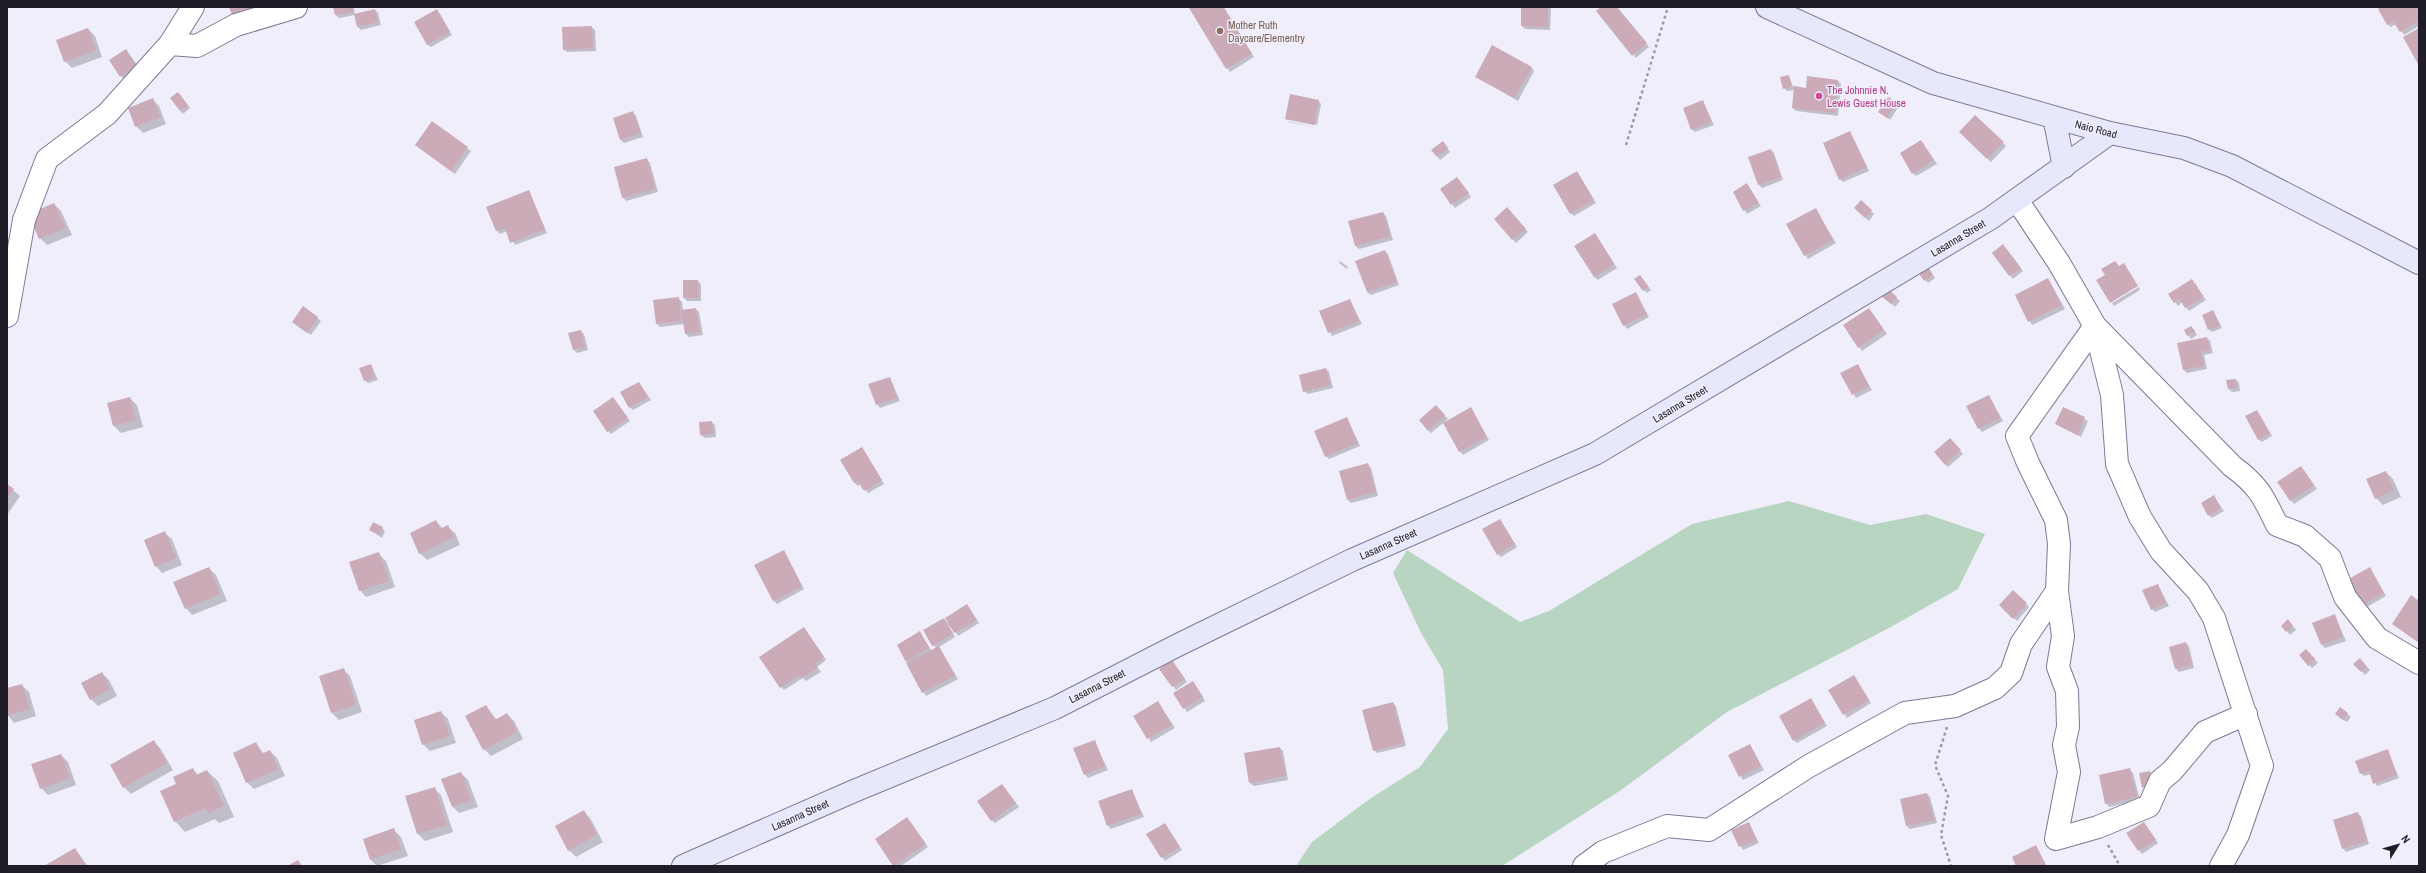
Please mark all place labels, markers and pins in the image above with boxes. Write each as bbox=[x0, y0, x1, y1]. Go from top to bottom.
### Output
place label: Mother Ruth Daycare/Elementry bbox=[1228, 18, 1305, 45]
marker: Mother Ruth Daycare/Elementry bbox=[1215, 26, 1225, 36]
place label: The Johnnie N. Lewis Guest House bbox=[1827, 83, 1906, 110]
marker: The Johnnie N. Lewis Guest House bbox=[1814, 91, 1824, 101]

